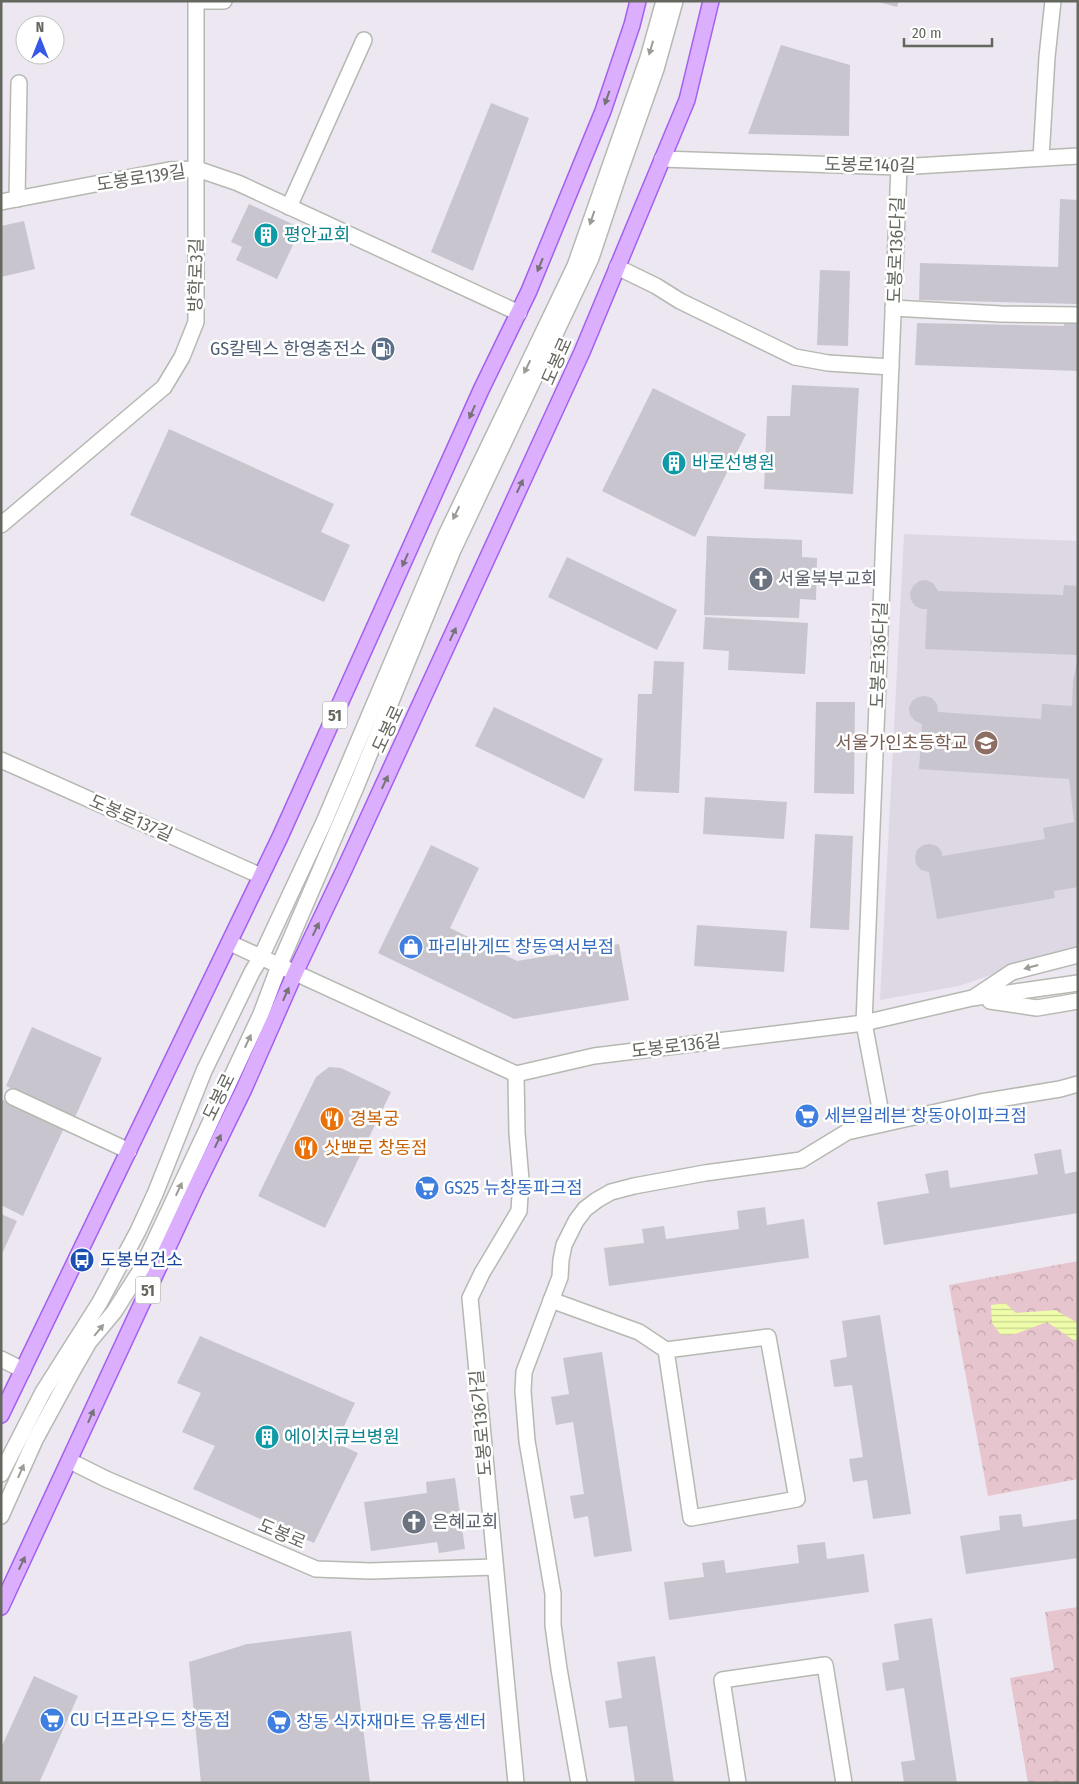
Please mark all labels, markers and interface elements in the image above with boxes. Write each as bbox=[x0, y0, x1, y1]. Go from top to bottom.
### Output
north arrow bbox=[15, 15, 65, 65]
scale bar bbox=[904, 15, 992, 47]
text: N bbox=[36, 19, 44, 36]
text: 20 m bbox=[912, 24, 942, 42]
one-way arrow bbox=[646, 41, 654, 56]
one-way arrow bbox=[603, 90, 610, 105]
street label: 도봉로140길 bbox=[824, 153, 916, 177]
street label: 도봉로139길 bbox=[95, 160, 187, 196]
street label: 도봉로136다길 bbox=[883, 196, 909, 304]
one-way arrow bbox=[588, 211, 595, 226]
building icon: 평안교회 bbox=[253, 222, 279, 248]
place label: 평안교회 bbox=[284, 224, 350, 246]
street label: 방학로3길 bbox=[184, 238, 208, 312]
one-way arrow bbox=[535, 257, 543, 272]
street label: 도봉로 bbox=[537, 334, 577, 388]
fuel station icon: GS칼텍스 한영충전소 bbox=[370, 336, 396, 362]
place label: GS칼텍스 한영충전소 bbox=[210, 338, 366, 360]
one-way arrow bbox=[523, 360, 531, 374]
one-way arrow bbox=[467, 405, 475, 419]
building icon: 바로선병원 bbox=[661, 450, 687, 476]
place label: 바로선병원 bbox=[692, 452, 775, 474]
one-way arrow bbox=[517, 479, 525, 493]
one-way arrow bbox=[452, 506, 461, 521]
one-way arrow bbox=[400, 553, 408, 567]
church icon: 서울북부교회 bbox=[748, 566, 774, 592]
place label: 서울북부교회 bbox=[778, 568, 877, 590]
street label: 도봉로136다길 bbox=[866, 601, 892, 709]
one-way arrow bbox=[449, 627, 457, 641]
road number: 51 bbox=[322, 702, 348, 728]
street label: 도봉로 bbox=[368, 702, 408, 756]
school or university icon: 서울가인초등학교 bbox=[973, 730, 999, 756]
place label: 서울가인초등학교 bbox=[836, 732, 968, 754]
one-way arrow bbox=[381, 775, 389, 789]
street label: 도봉로137길 bbox=[86, 790, 176, 846]
one-way arrow bbox=[312, 922, 320, 936]
shop icon: 파리바게뜨 창동역서부점 bbox=[398, 934, 424, 960]
place label: 파리바게뜨 창동역서부점 bbox=[428, 936, 614, 958]
one-way arrow bbox=[1023, 964, 1038, 972]
one-way arrow bbox=[282, 987, 290, 1001]
street label: 도봉로136길 bbox=[630, 1030, 722, 1062]
one-way arrow bbox=[244, 1034, 252, 1049]
street label: 도봉로 bbox=[198, 1070, 240, 1124]
supermarket icon: 세븐일레븐 창동아이파크점 bbox=[794, 1103, 820, 1129]
place label: 세븐일레븐 창동아이파크점 bbox=[824, 1105, 1027, 1127]
restaurant icon: 경복궁 bbox=[319, 1106, 345, 1132]
place label: 경복궁 bbox=[350, 1108, 400, 1130]
one-way arrow bbox=[214, 1134, 222, 1149]
restaurant icon: 삿뽀로 창동점 bbox=[293, 1135, 319, 1161]
place label: 삿뽀로 창동점 bbox=[324, 1137, 428, 1159]
supermarket icon: GS25 뉴창동파크점 bbox=[414, 1175, 440, 1201]
place label: GS25 뉴창동파크점 bbox=[444, 1177, 583, 1199]
one-way arrow bbox=[175, 1182, 183, 1196]
bus stop icon: 도봉보건소 bbox=[69, 1247, 95, 1273]
place label: 도봉보건소 bbox=[100, 1249, 183, 1271]
road number: 51 bbox=[136, 1276, 160, 1304]
one-way arrow bbox=[94, 1323, 105, 1336]
street label: 도봉로136가길 bbox=[465, 1369, 497, 1477]
one-way arrow bbox=[87, 1409, 95, 1423]
building icon: 에이치큐브병원 bbox=[254, 1424, 280, 1450]
place label: 에이치큐브병원 bbox=[284, 1426, 400, 1448]
one-way arrow bbox=[17, 1464, 25, 1478]
church icon: 은혜교회 bbox=[401, 1509, 427, 1535]
place label: 은혜교회 bbox=[432, 1511, 498, 1533]
street label: 도봉로 bbox=[255, 1514, 309, 1554]
one-way arrow bbox=[18, 1556, 26, 1570]
supermarket icon: CU 더프라우드 창동점 bbox=[39, 1707, 65, 1733]
place label: CU 더프라우드 창동점 bbox=[70, 1709, 231, 1731]
supermarket icon: 창동 식자재마트 유통센터 bbox=[266, 1709, 292, 1735]
place label: 창동 식자재마트 유통센터 bbox=[296, 1711, 487, 1733]

